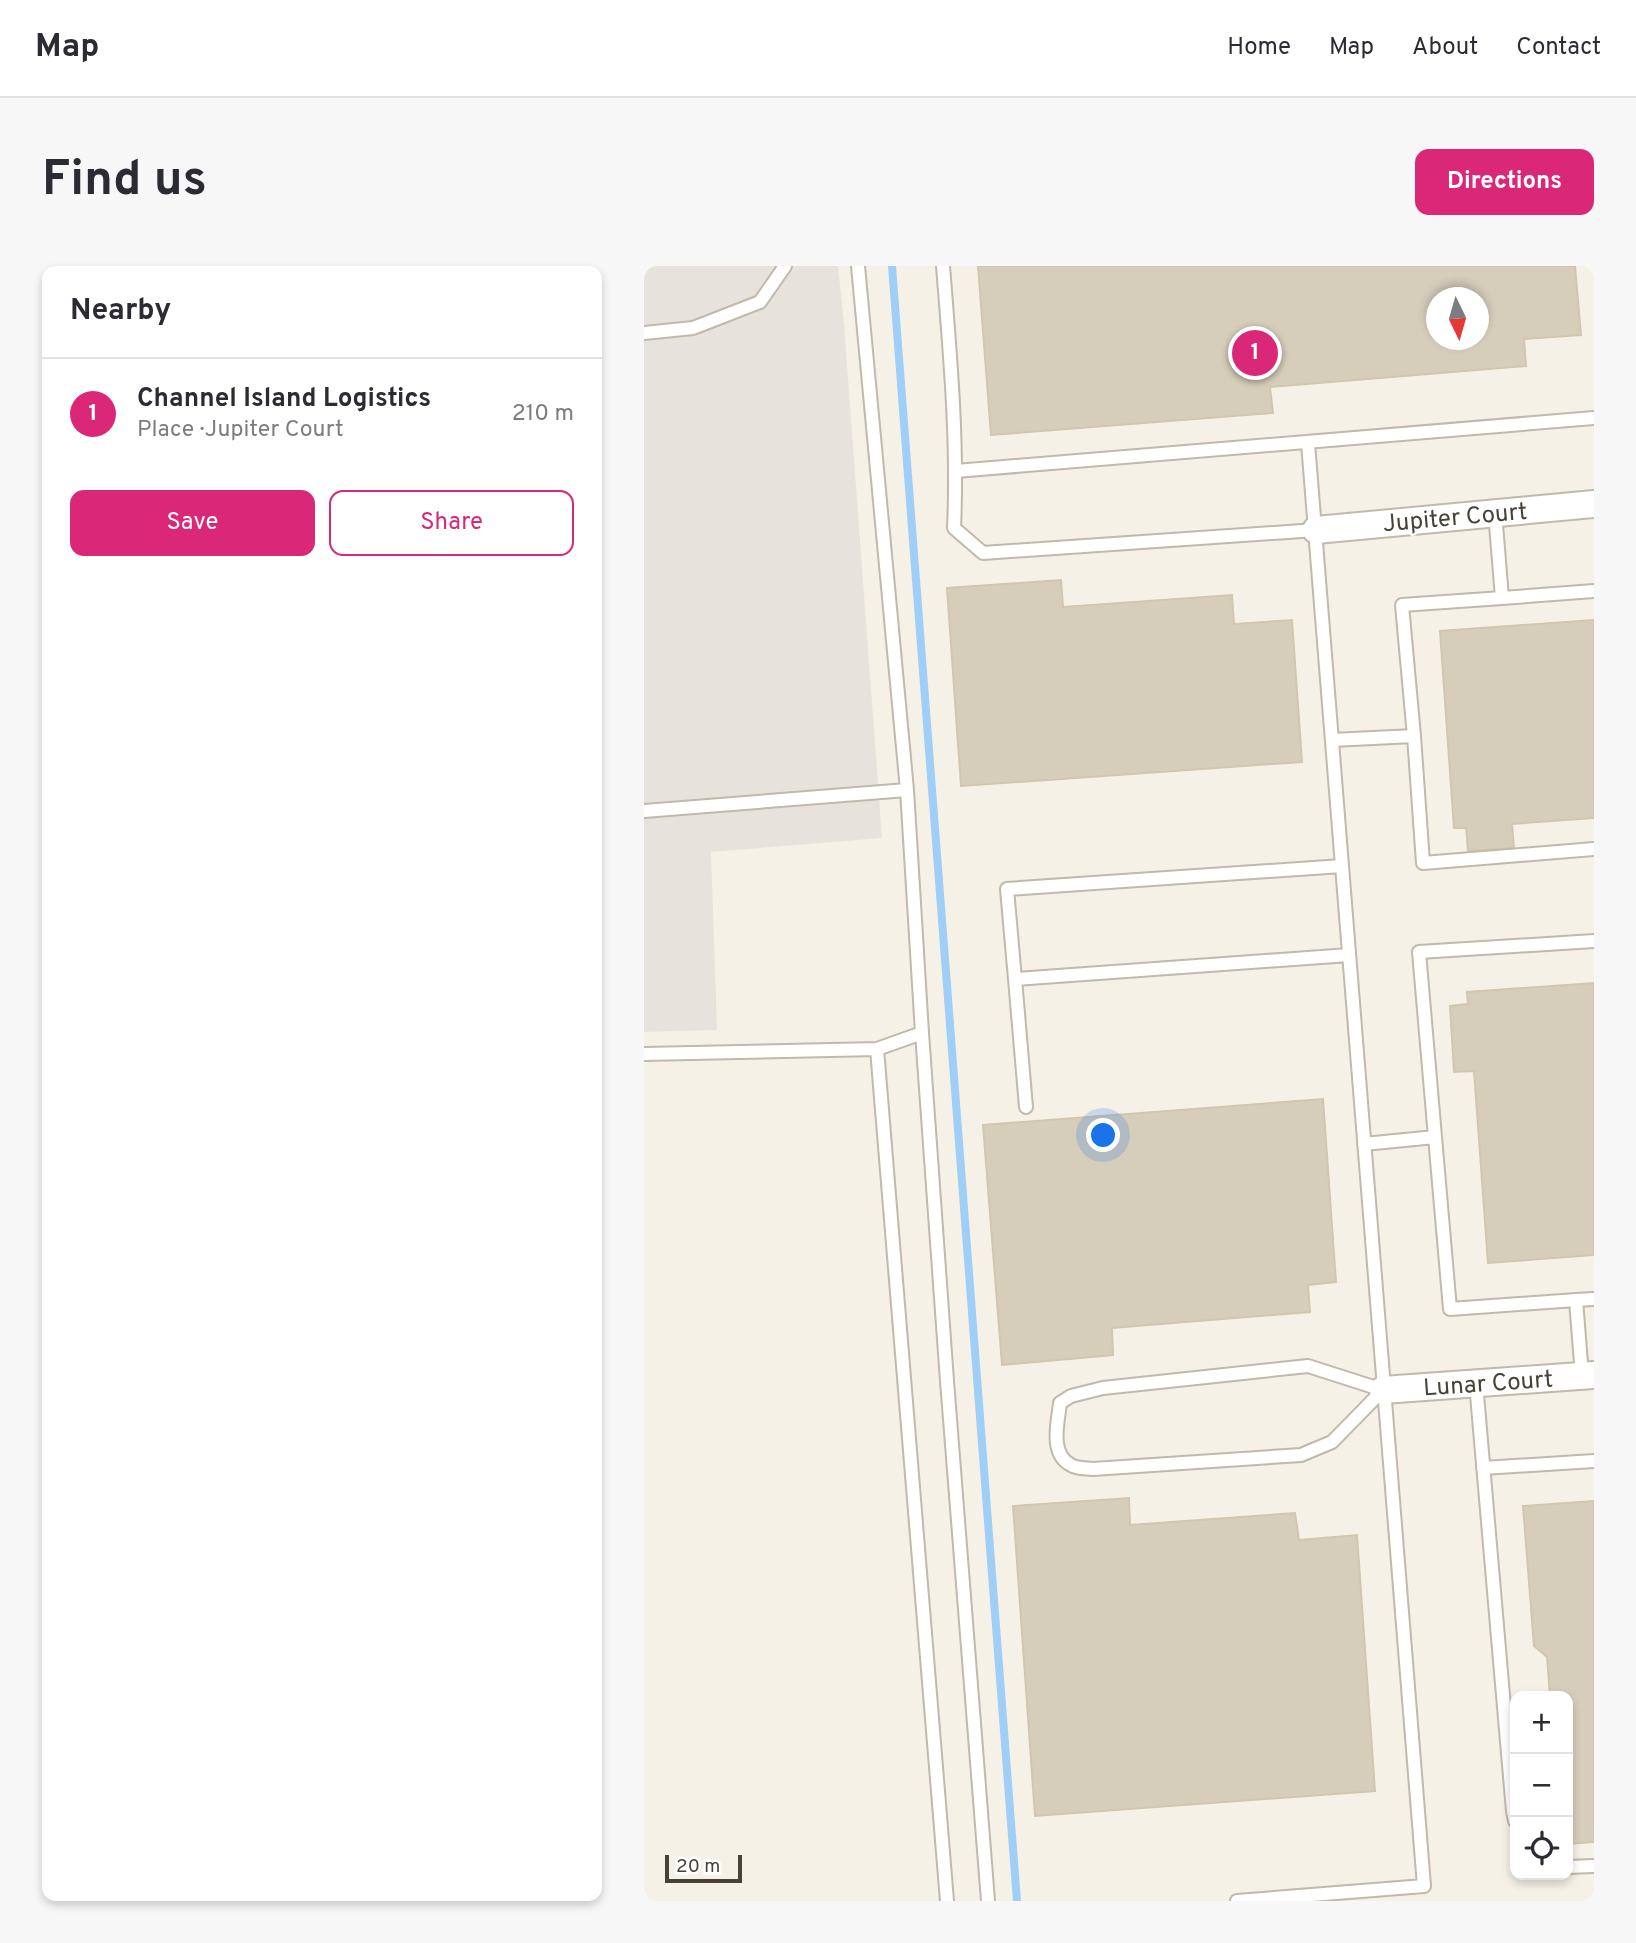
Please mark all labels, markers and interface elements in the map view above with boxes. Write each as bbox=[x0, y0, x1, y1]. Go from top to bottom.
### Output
text: Map bbox=[35, 27, 99, 69]
text: Home bbox=[1227, 33, 1291, 63]
text: Map bbox=[1329, 33, 1374, 63]
text: About bbox=[1412, 33, 1478, 63]
text: Contact bbox=[1516, 33, 1601, 63]
button: Directions bbox=[1415, 149, 1594, 215]
text: Find us bbox=[42, 151, 207, 213]
north arrow bbox=[1426, 287, 1489, 350]
text: Nearby bbox=[70, 293, 171, 330]
pin: 1 bbox=[1232, 327, 1278, 379]
text: Channel Island Logistics bbox=[137, 383, 431, 416]
text: 1 bbox=[88, 400, 98, 429]
text: 210 m bbox=[512, 400, 574, 429]
text: Place · Jupiter Court bbox=[137, 416, 344, 445]
button: Save bbox=[70, 490, 315, 556]
button: Share bbox=[329, 490, 574, 556]
street label: Jupiter Court bbox=[1382, 498, 1529, 540]
your location bbox=[1086, 1118, 1120, 1152]
street label: Lunar Court bbox=[1422, 1365, 1554, 1404]
map controls bbox=[1510, 1691, 1573, 1880]
button: + bbox=[1510, 1691, 1573, 1754]
button: − bbox=[1510, 1754, 1573, 1817]
button: locate bbox=[1510, 1817, 1573, 1880]
scale bar bbox=[665, 1852, 742, 1884]
text: 20 m bbox=[676, 1855, 720, 1879]

